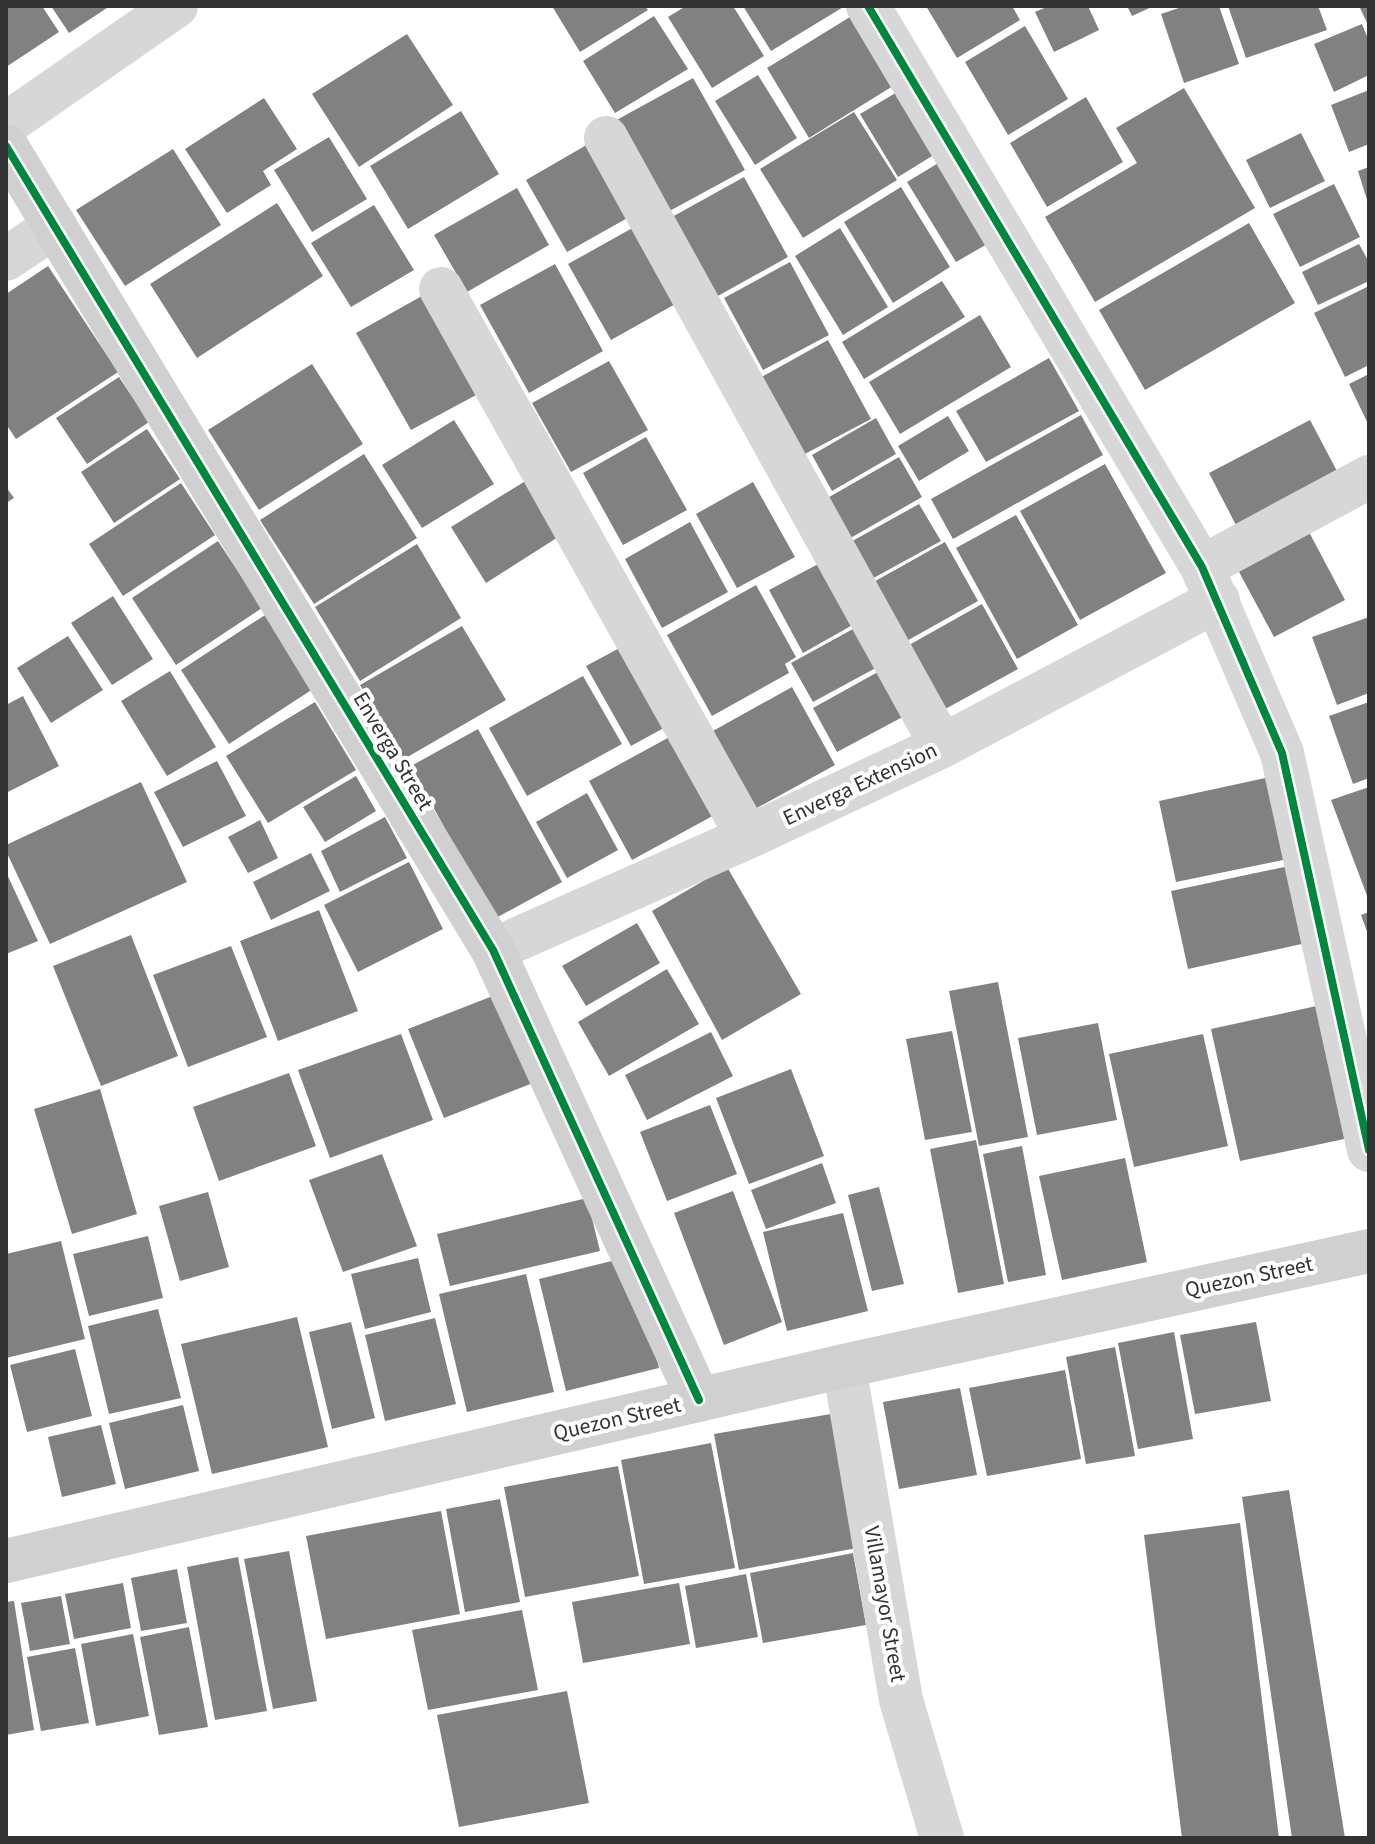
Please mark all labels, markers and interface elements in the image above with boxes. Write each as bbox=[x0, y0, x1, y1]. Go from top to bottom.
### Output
street label: Enverga Street bbox=[345, 686, 441, 817]
street label: Enverga Extension bbox=[777, 734, 943, 834]
street label: Quezon Street bbox=[1182, 1248, 1316, 1306]
street label: Quezon Street bbox=[550, 1389, 685, 1449]
street label: Villamayor Street bbox=[856, 1524, 915, 1685]

